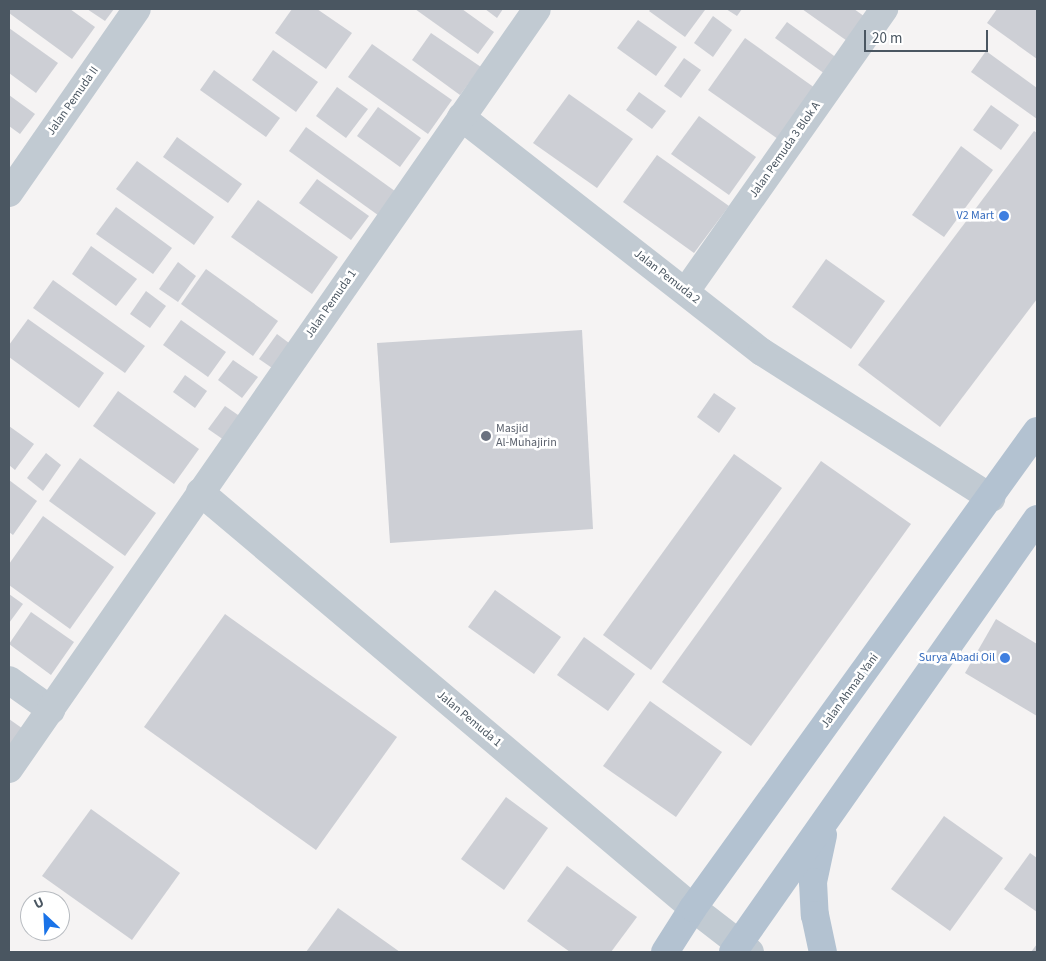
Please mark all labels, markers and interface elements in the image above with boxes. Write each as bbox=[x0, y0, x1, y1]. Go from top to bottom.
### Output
scale bar bbox=[866, 20, 990, 52]
text: 20 m bbox=[872, 28, 902, 49]
street label: Jalan Pemuda II bbox=[44, 64, 102, 138]
street label: Jalan Pemuda 3 Blok A bbox=[746, 99, 824, 201]
place label: V2 Mart bbox=[956, 209, 994, 223]
marker: V2 Mart bbox=[998, 210, 1010, 222]
street label: Jalan Pemuda 2 bbox=[631, 247, 703, 307]
street label: Jalan Pemuda 1 bbox=[302, 267, 360, 341]
place label: Masjid Al-Muhajirin bbox=[496, 422, 557, 450]
marker: Masjid Al-Muhajirin bbox=[480, 430, 492, 442]
street label: Jalan Ahmad Yani bbox=[818, 651, 882, 731]
place label: Surya Abadi Oil bbox=[919, 651, 995, 665]
marker: Surya Abadi Oil bbox=[999, 652, 1011, 664]
street label: Jalan Pemuda 1 bbox=[434, 688, 504, 750]
north arrow bbox=[20, 891, 70, 941]
text: U bbox=[31, 892, 48, 914]

